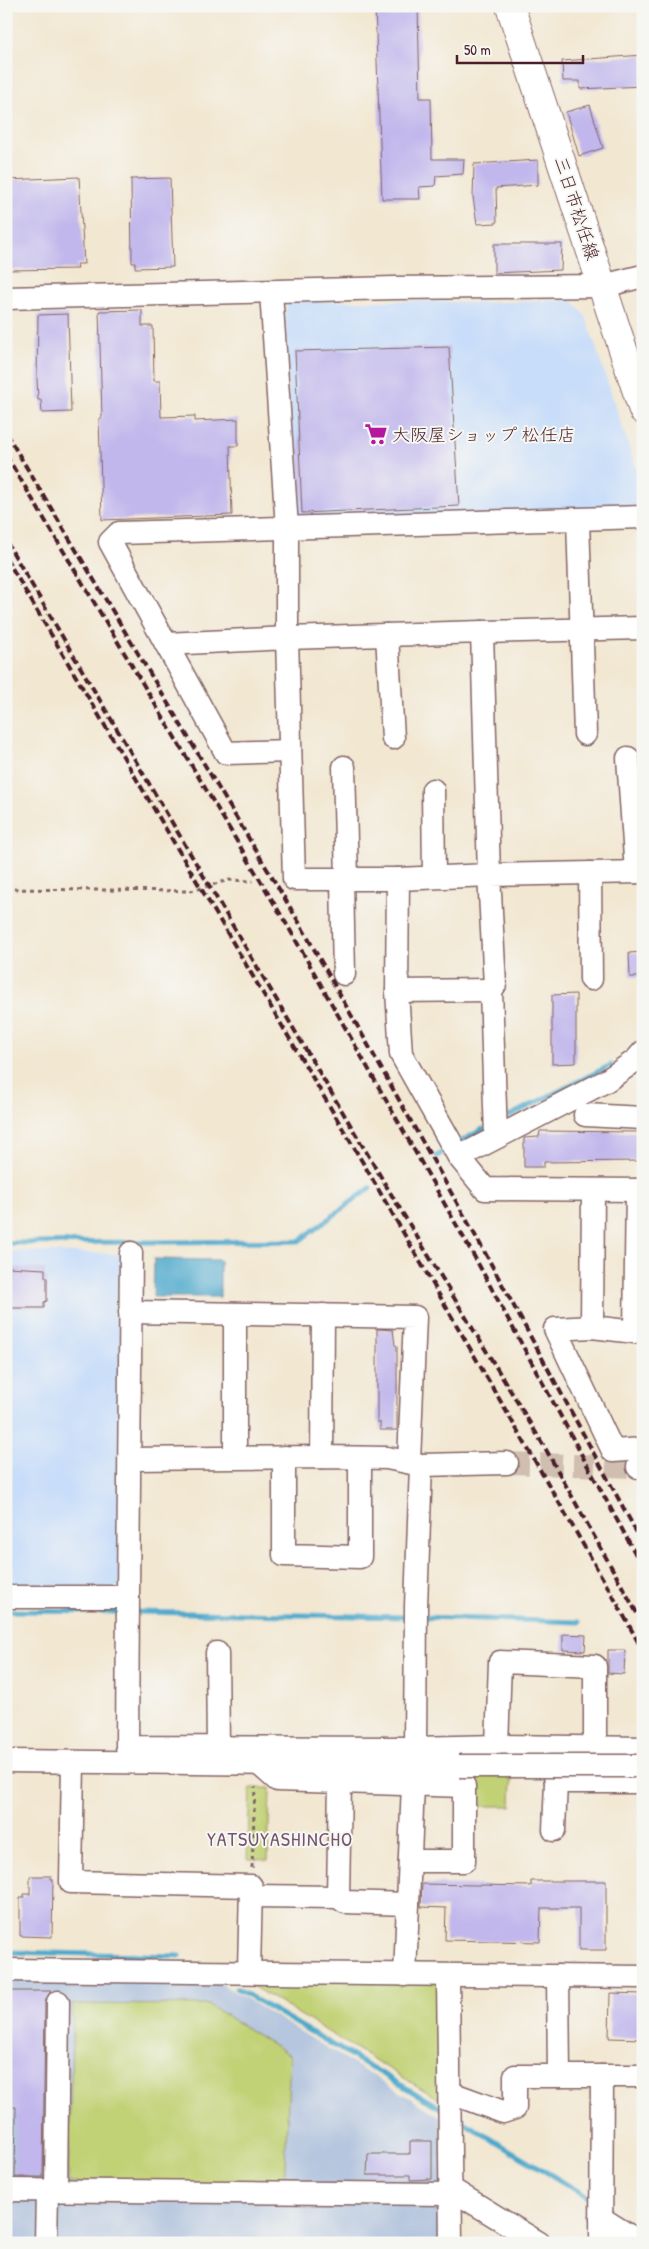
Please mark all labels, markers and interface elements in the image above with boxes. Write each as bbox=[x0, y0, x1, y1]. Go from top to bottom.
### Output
scale bar bbox=[457, 32, 583, 64]
text: 50 m bbox=[464, 39, 491, 60]
street label: 三日市松任線 bbox=[548, 153, 606, 263]
supermarket icon: 大阪屋ショップ 松任店 bbox=[363, 421, 389, 447]
place label: 大阪屋ショップ 松任店 bbox=[392, 422, 575, 447]
district label: YATSUYASHINCHO bbox=[207, 1825, 353, 1852]

